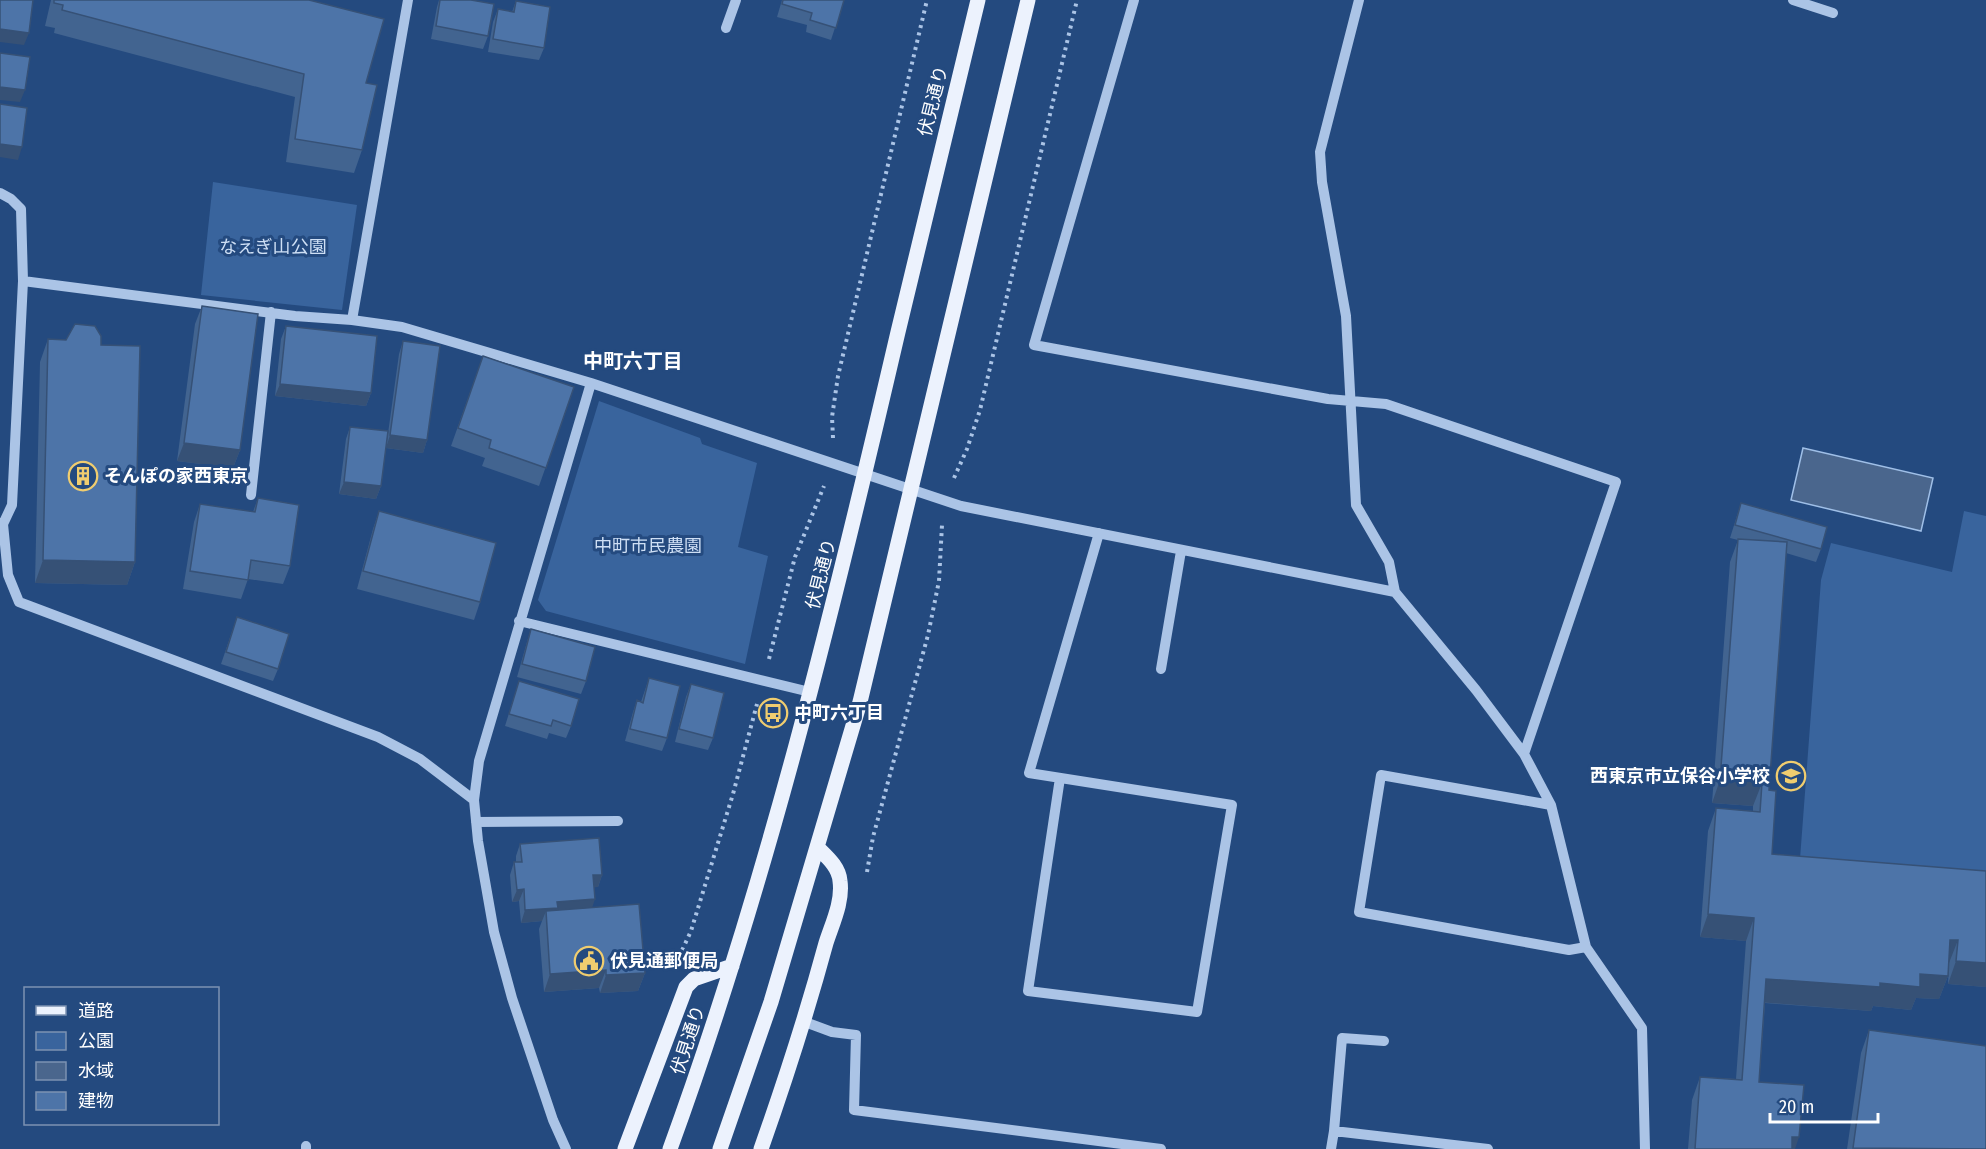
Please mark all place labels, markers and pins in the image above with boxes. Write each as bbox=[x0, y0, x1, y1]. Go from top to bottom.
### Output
building icon: そんぽの家西東京 bbox=[67, 460, 99, 492]
place label: そんぽの家西東京 bbox=[104, 465, 248, 487]
bus stop icon: 中町六丁目 bbox=[757, 697, 789, 729]
place label: 中町六丁目 bbox=[794, 702, 884, 724]
school or university icon: 西東京市立保谷小学校 bbox=[1775, 760, 1807, 792]
place label: 西東京市立保谷小学校 bbox=[1590, 765, 1770, 787]
public building icon: 伏見通郵便局 bbox=[573, 945, 605, 977]
place label: 伏見通郵便局 bbox=[610, 950, 718, 972]

